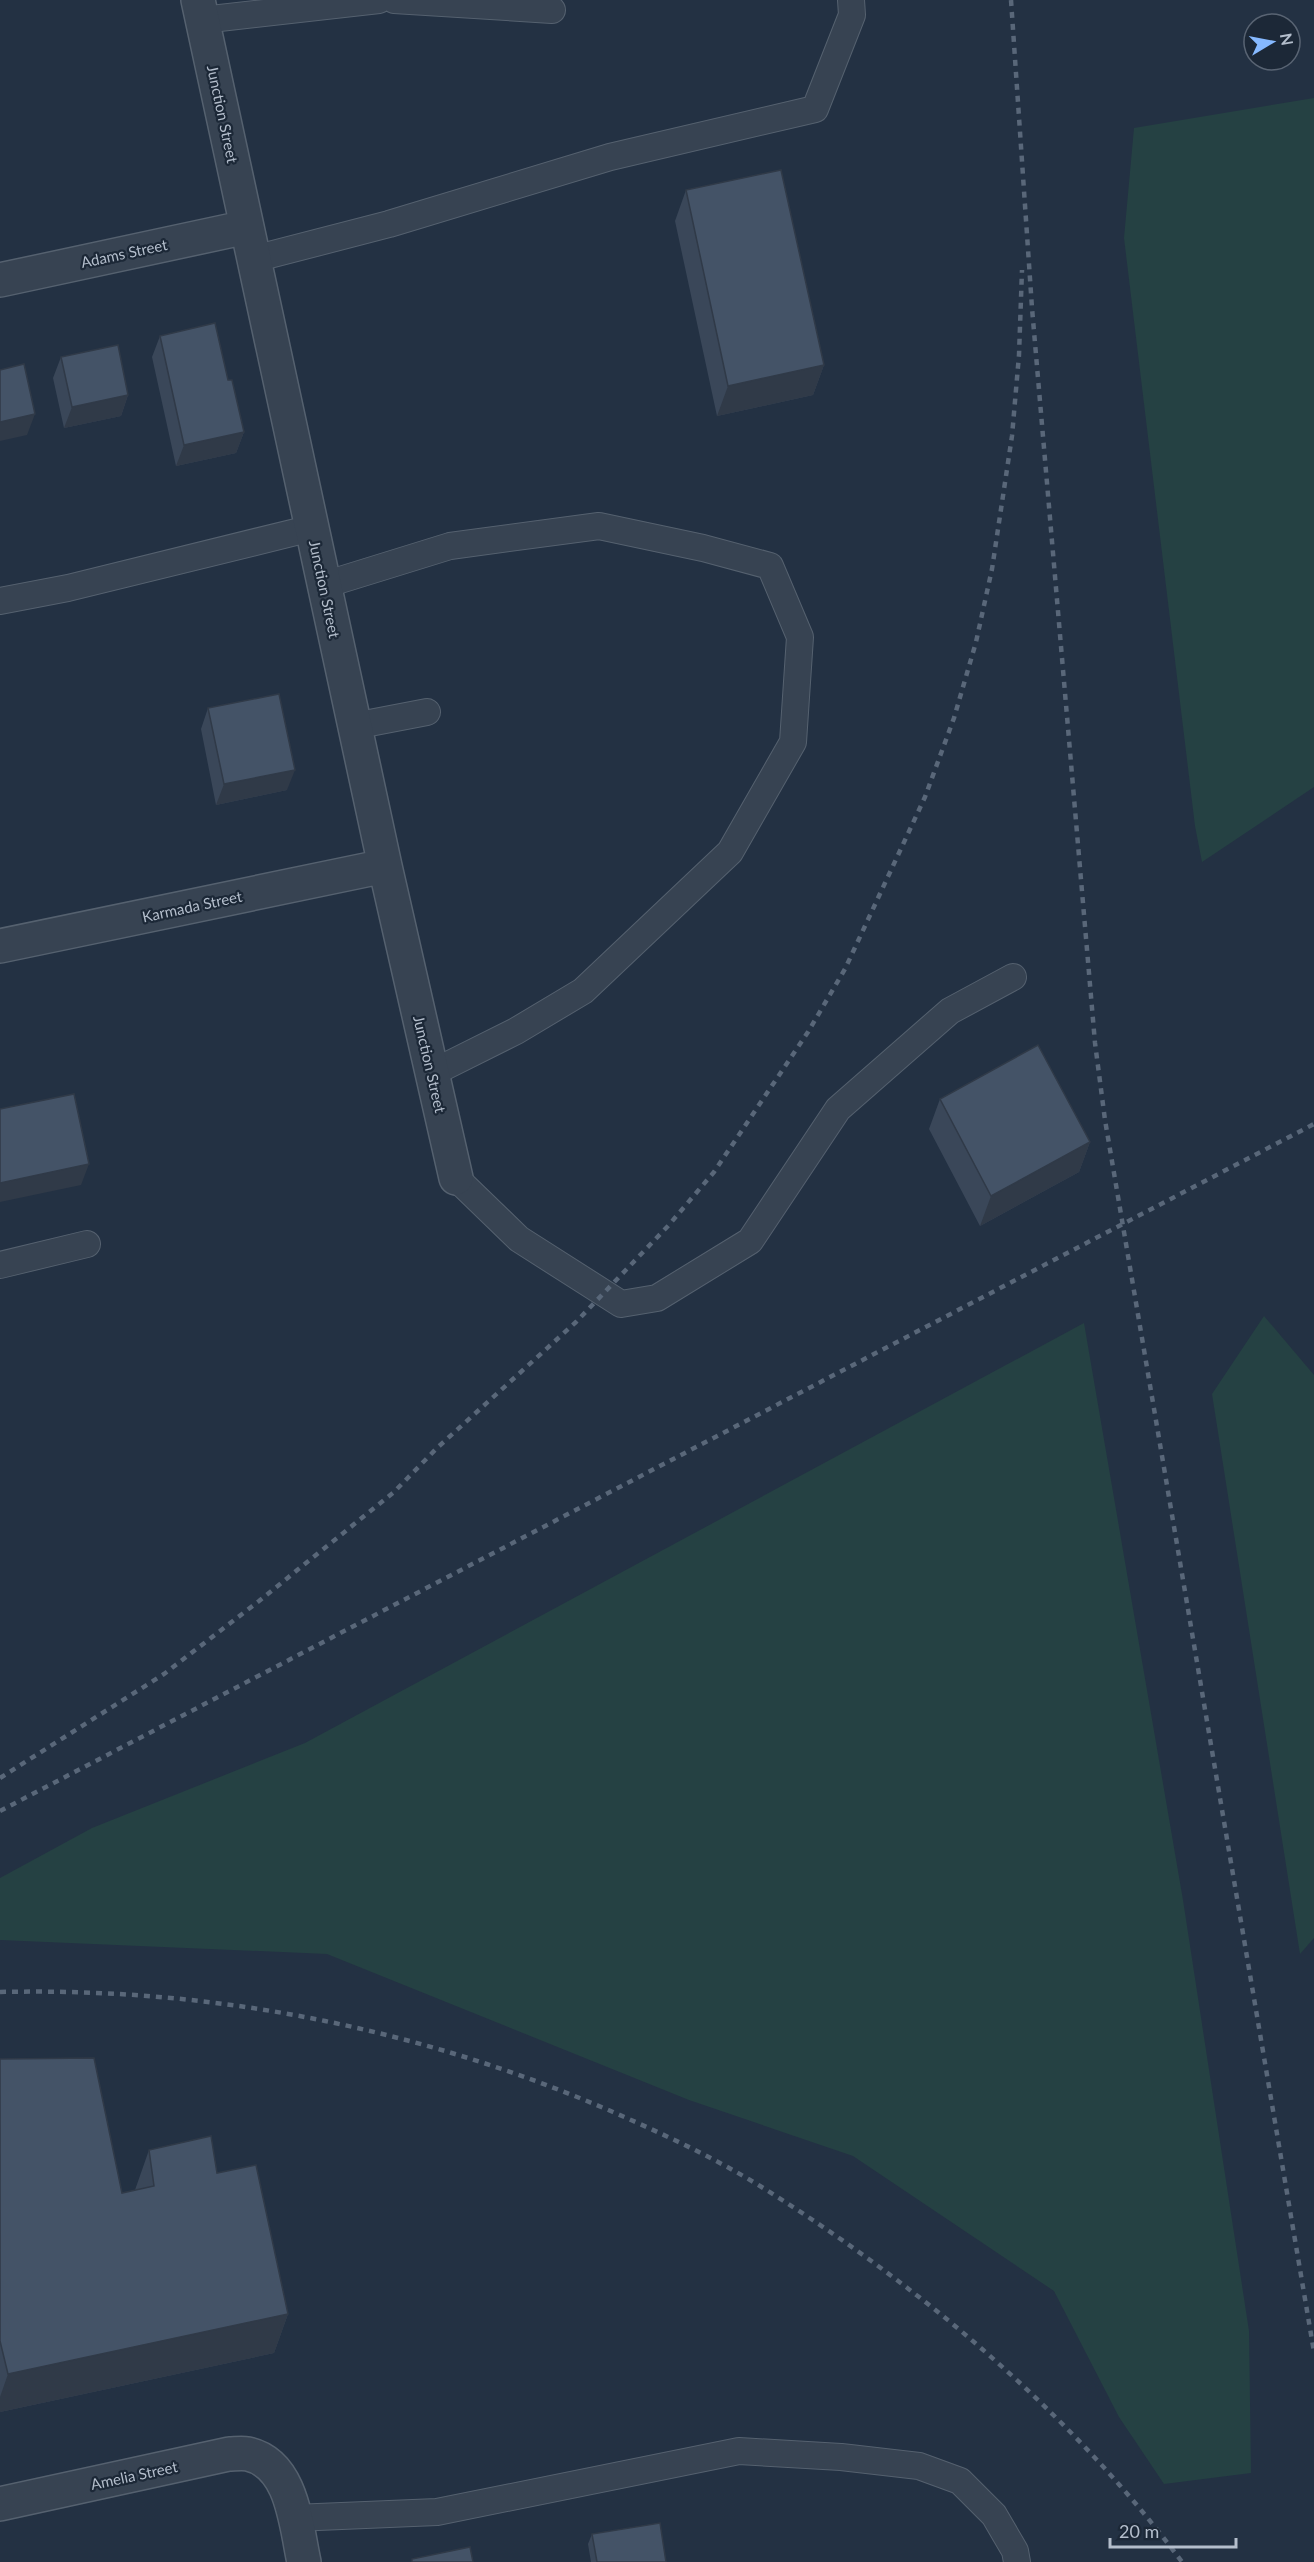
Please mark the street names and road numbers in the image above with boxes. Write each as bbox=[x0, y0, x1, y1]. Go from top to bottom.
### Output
street label: Junction Street bbox=[204, 63, 242, 165]
street label: Adams Street bbox=[79, 235, 170, 271]
street label: Junction Street bbox=[306, 538, 344, 640]
street label: Karmada Street bbox=[140, 886, 244, 925]
street label: Junction Street bbox=[410, 1014, 450, 1115]
street label: Amelia Street bbox=[89, 2457, 180, 2493]

